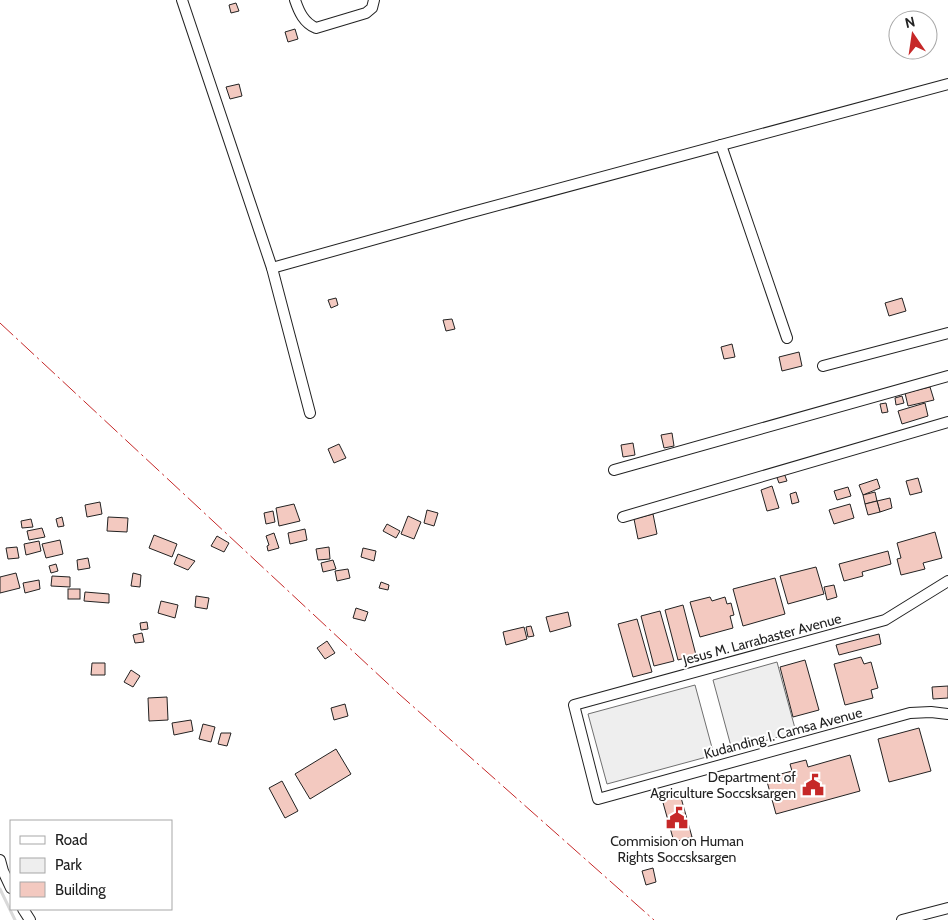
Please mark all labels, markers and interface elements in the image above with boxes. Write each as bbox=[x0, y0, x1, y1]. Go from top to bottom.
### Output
north arrow bbox=[888, 10, 938, 60]
text: N bbox=[903, 12, 917, 32]
street label: Jesus M. Larrabaster Avenue bbox=[680, 609, 843, 669]
street label: Kudanding I. Camsa Avenue bbox=[702, 703, 864, 763]
place label: Department of Agriculture Soccsksargen bbox=[650, 768, 796, 802]
public building icon: Department of Agriculture Soccsksargen bbox=[800, 772, 826, 798]
public building icon: Commision on Human Rights Soccsksargen bbox=[664, 805, 690, 831]
legend bbox=[10, 820, 172, 910]
text: Road bbox=[55, 831, 88, 849]
place label: Commision on Human Rights Soccsksargen bbox=[610, 832, 744, 866]
text: Park bbox=[55, 856, 82, 874]
text: Building bbox=[55, 881, 106, 899]

